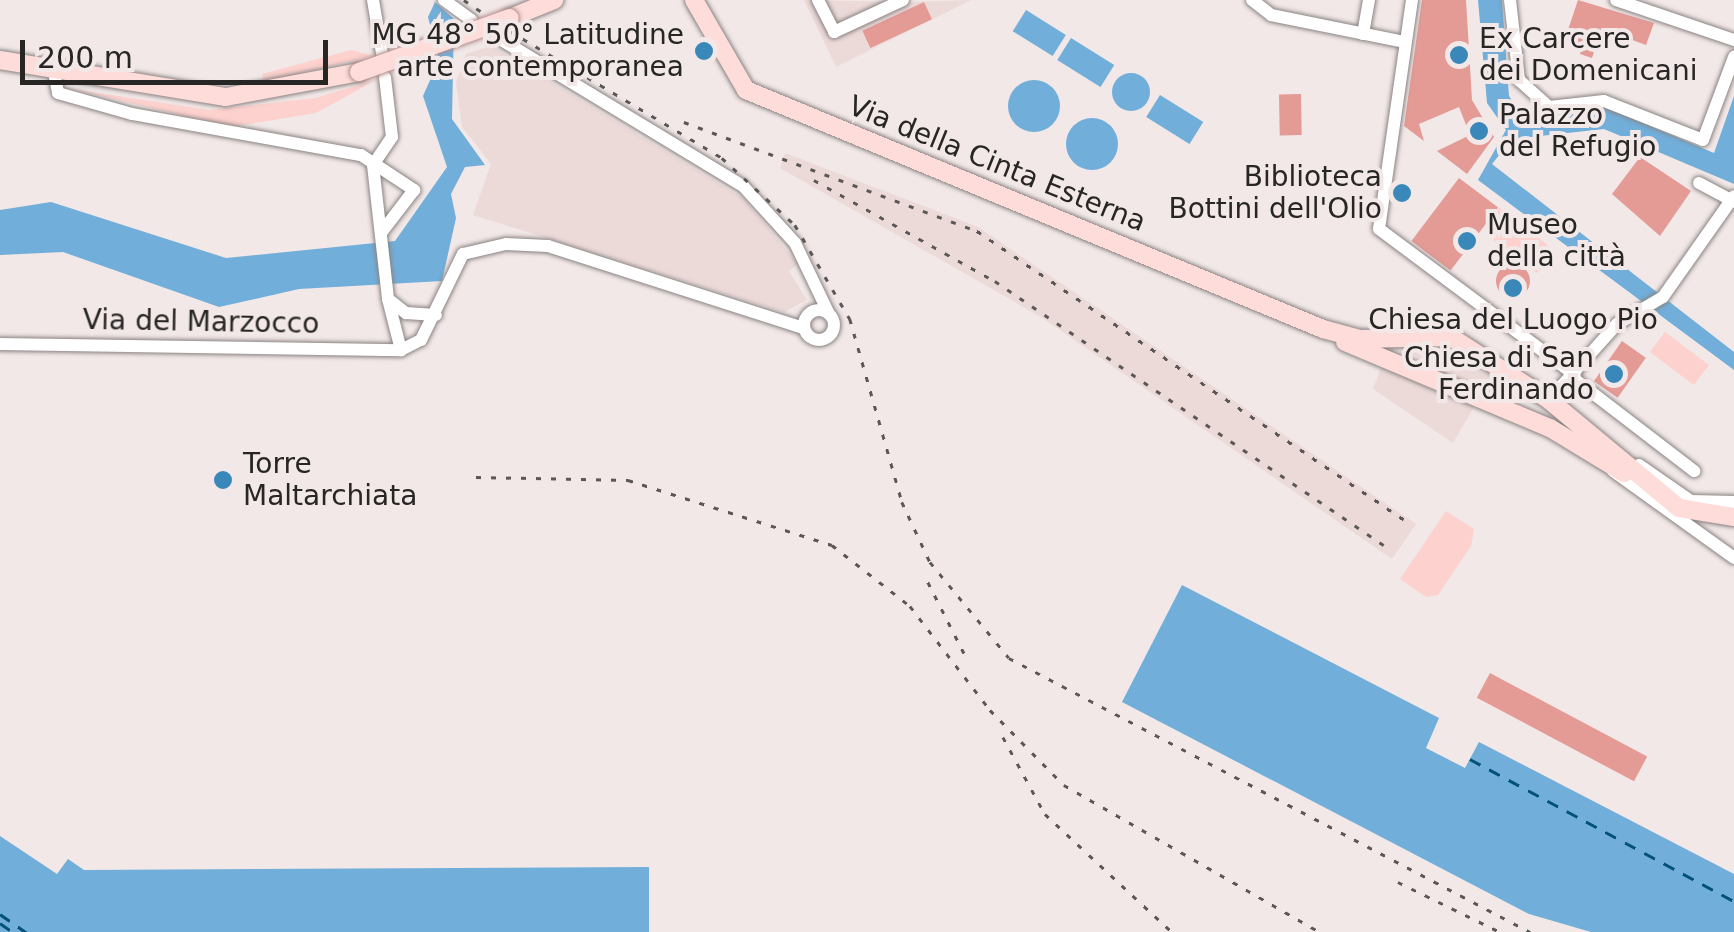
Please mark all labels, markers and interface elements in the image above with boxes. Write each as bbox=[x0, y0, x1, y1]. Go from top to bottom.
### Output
place label: MG 48° 50° Latitudine arte contemporanea bbox=[371, 18, 684, 84]
scale bar bbox=[25, 20, 332, 82]
place label: Ex Carcere dei Domenicani bbox=[1479, 22, 1697, 88]
text: 200 m bbox=[37, 40, 133, 75]
marker: MG 48° 50° Latitudine arte contemporanea bbox=[693, 40, 715, 62]
marker: Ex Carcere dei Domenicani bbox=[1448, 44, 1470, 66]
street label: Via della Cinta Esterna bbox=[844, 89, 1150, 239]
place label: Palazzo del Refugio bbox=[1499, 98, 1656, 164]
marker: Palazzo del Refugio bbox=[1468, 120, 1490, 142]
place label: Biblioteca Bottini dell'Olio bbox=[1169, 160, 1382, 226]
marker: Biblioteca Bottini dell'Olio bbox=[1391, 182, 1413, 204]
place label: Museo della città bbox=[1487, 208, 1626, 274]
marker: Museo della città bbox=[1456, 230, 1478, 252]
marker: Chiesa del Luogo Pio bbox=[1502, 277, 1524, 299]
street label: Via del Marzocco bbox=[82, 303, 320, 341]
place label: Chiesa del Luogo Pio bbox=[1368, 303, 1658, 337]
place label: Chiesa di San Ferdinando bbox=[1404, 341, 1594, 407]
marker: Chiesa di San Ferdinando bbox=[1603, 363, 1625, 385]
place label: Torre Maltarchiata bbox=[243, 447, 417, 513]
marker: Torre Maltarchiata bbox=[212, 469, 234, 491]

